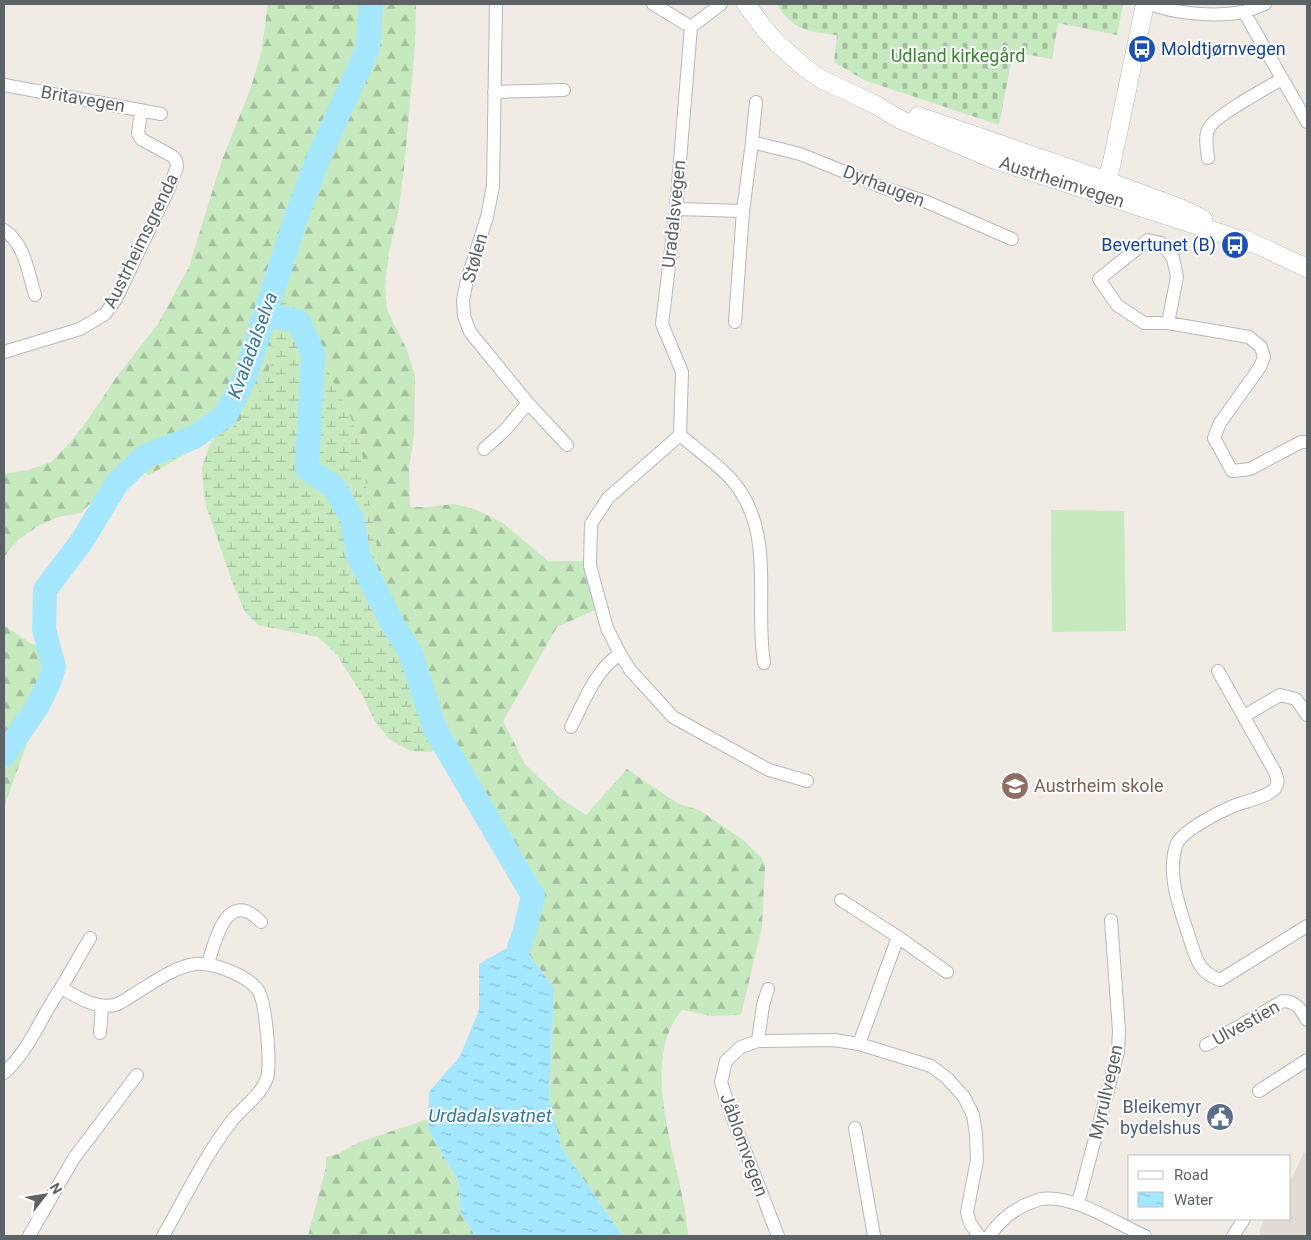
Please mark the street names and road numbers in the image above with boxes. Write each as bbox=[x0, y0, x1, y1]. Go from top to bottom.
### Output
street label: Britavegen bbox=[39, 81, 127, 116]
street label: Austrheimvegen bbox=[997, 151, 1127, 212]
street label: Uradalsvegen bbox=[657, 159, 690, 269]
street label: Dyrhaugen bbox=[840, 160, 928, 211]
street label: Austrheimsgrenda bbox=[99, 170, 182, 312]
street label: Stølen bbox=[457, 231, 492, 285]
street label: Ulvestien bbox=[1209, 996, 1283, 1050]
street label: Myrullvegen bbox=[1084, 1042, 1127, 1141]
street label: Jåblomvegen bbox=[716, 1090, 773, 1199]

